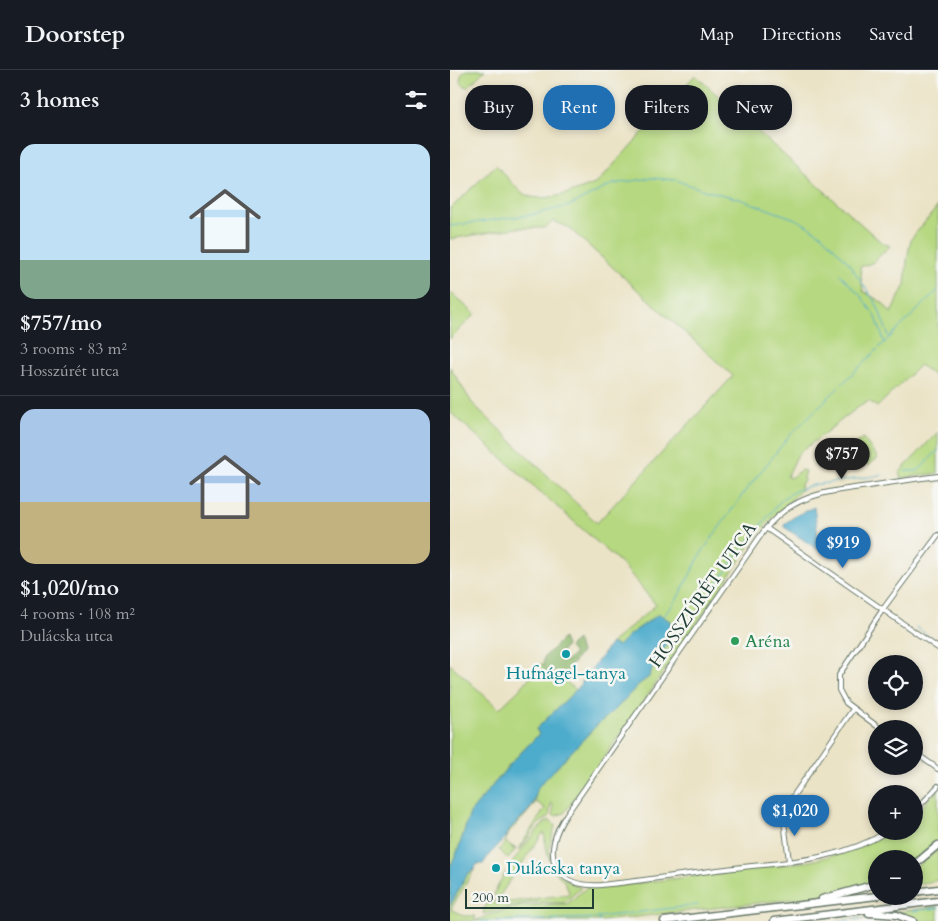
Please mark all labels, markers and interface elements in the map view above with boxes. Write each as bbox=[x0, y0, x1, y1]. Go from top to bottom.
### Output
text: Doorstep bbox=[25, 18, 125, 51]
text: Map bbox=[700, 22, 734, 47]
text: Directions bbox=[762, 22, 841, 47]
text: Saved bbox=[869, 22, 913, 47]
chip: Buy bbox=[465, 85, 533, 130]
chip: Rent bbox=[543, 85, 615, 130]
chip: Filters bbox=[625, 85, 708, 130]
chip: New bbox=[718, 85, 792, 130]
text: 3 homes bbox=[20, 86, 99, 115]
icon: filters bbox=[402, 86, 430, 114]
icon: home bbox=[180, 176, 270, 266]
text: $757/mo bbox=[20, 309, 102, 338]
text: 3 rooms · 83 m² bbox=[20, 338, 127, 360]
text: Hosszúrét utca bbox=[20, 360, 119, 382]
pin: $757 bbox=[812, 438, 872, 480]
icon: home bbox=[180, 442, 270, 532]
text: $757 bbox=[826, 443, 858, 465]
street label: HOSSZÚRÉT UTCA bbox=[643, 517, 763, 673]
pin: $919 bbox=[813, 526, 873, 569]
text: $919 bbox=[827, 532, 859, 554]
text: $1,020/mo bbox=[20, 574, 119, 603]
text: 4 rooms · 108 m² bbox=[20, 603, 135, 625]
text: Dulácska utca bbox=[20, 625, 113, 647]
place label: Aréna bbox=[745, 629, 791, 654]
marker: Aréna bbox=[729, 635, 741, 647]
marker: Hufnágel-tanya bbox=[560, 648, 572, 660]
map controls bbox=[868, 655, 923, 905]
button: locate bbox=[868, 655, 923, 710]
place label: Hufnágel-tanya bbox=[506, 661, 626, 686]
button: layers bbox=[868, 720, 923, 775]
button: + bbox=[868, 785, 923, 840]
pin: $1,020 bbox=[754, 794, 836, 837]
text: $1,020 bbox=[772, 800, 818, 822]
button: − bbox=[868, 850, 923, 905]
place label: Dulácska tanya bbox=[506, 856, 621, 881]
marker: Dulácska tanya bbox=[490, 862, 502, 874]
scale bar bbox=[465, 886, 594, 909]
text: 200 m bbox=[472, 888, 509, 907]

